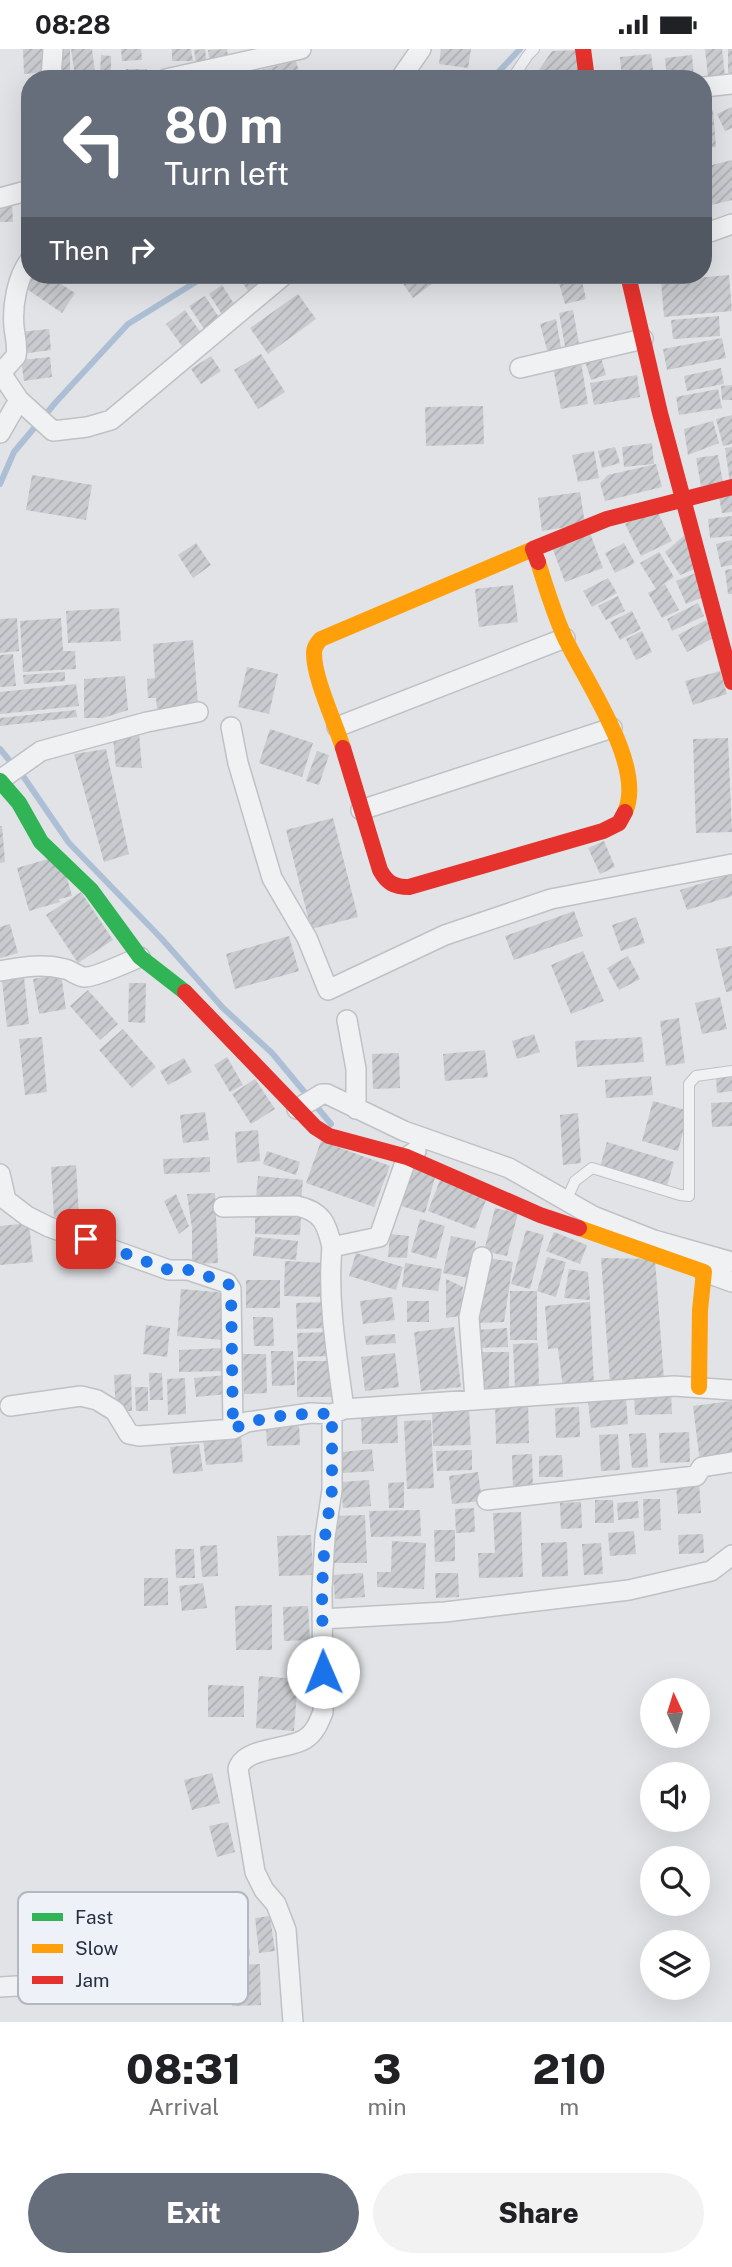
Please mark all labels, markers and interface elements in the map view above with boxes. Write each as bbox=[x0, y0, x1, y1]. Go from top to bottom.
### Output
text: 08:28 bbox=[35, 9, 111, 40]
text: 80 m bbox=[164, 96, 283, 154]
icon: left bbox=[49, 98, 140, 189]
text: Turn left bbox=[164, 155, 289, 192]
icon: right bbox=[123, 231, 161, 269]
text: Then bbox=[49, 235, 109, 266]
pin bbox=[56, 1209, 116, 1269]
icon: arrive bbox=[67, 1220, 105, 1258]
position arrow bbox=[286, 1635, 360, 1709]
north arrow bbox=[640, 1678, 710, 1748]
map controls bbox=[640, 1678, 710, 2000]
button: sound bbox=[640, 1762, 710, 1832]
button: search bbox=[640, 1846, 710, 1916]
legend bbox=[18, 1892, 248, 2004]
text: Fast bbox=[75, 1906, 113, 1928]
button: layers bbox=[640, 1930, 710, 2000]
text: Slow bbox=[75, 1937, 119, 1959]
text: Jam bbox=[75, 1969, 109, 1991]
text: 08:31 bbox=[126, 2044, 241, 2093]
text: 3 bbox=[373, 2044, 401, 2093]
text: 210 bbox=[532, 2044, 606, 2093]
text: Arrival bbox=[148, 2093, 219, 2120]
text: min bbox=[367, 2093, 406, 2120]
text: m bbox=[559, 2093, 579, 2120]
button: Exit bbox=[28, 2173, 359, 2253]
button: Share bbox=[373, 2173, 704, 2253]

